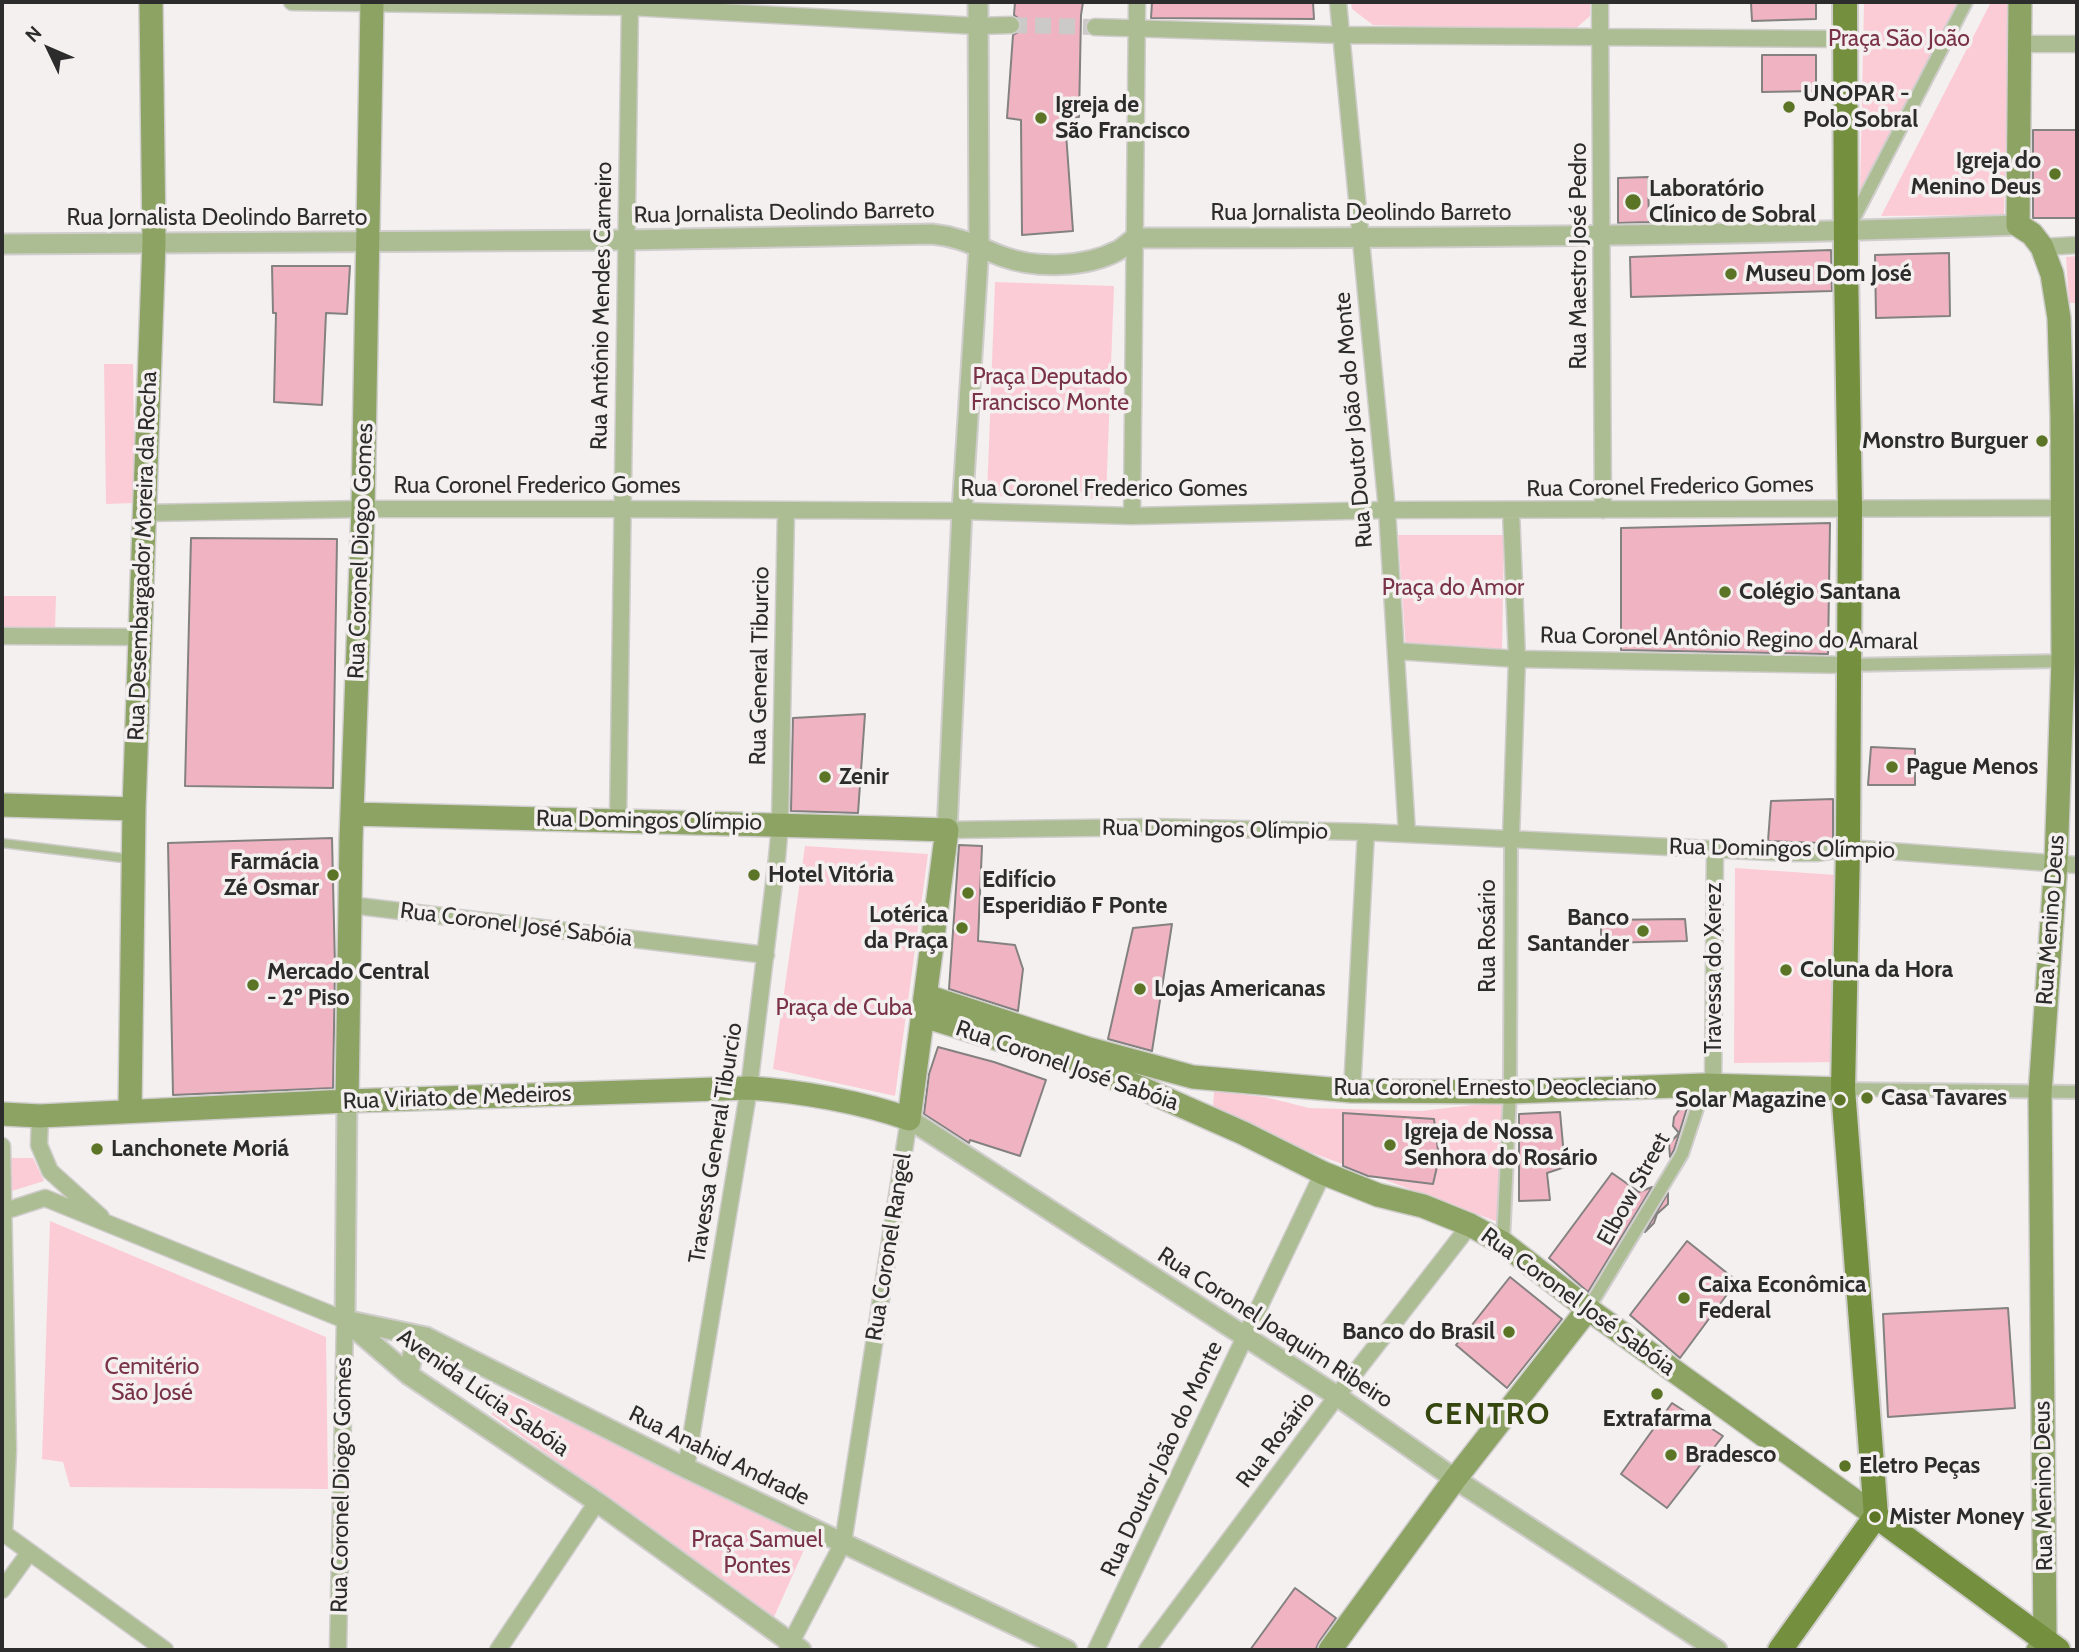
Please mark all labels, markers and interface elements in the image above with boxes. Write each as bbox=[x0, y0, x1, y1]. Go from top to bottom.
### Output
north arrow bbox=[14, 14, 84, 84]
text: N bbox=[21, 21, 46, 47]
park label: Praça São João bbox=[1828, 25, 1970, 53]
place label: UNOPAR - Polo Sobral bbox=[1803, 80, 1918, 134]
place label: Igreja de São Francisco bbox=[1055, 91, 1190, 145]
marker: UNOPAR - Polo Sobral bbox=[1781, 99, 1797, 115]
marker: Igreja de São Francisco bbox=[1033, 110, 1049, 126]
street label: Rua Maestro José Pedro bbox=[1565, 143, 1593, 369]
place label: Igreja do Menino Deus bbox=[1910, 147, 2041, 201]
street label: Rua Antônio Mendes Carneiro bbox=[586, 162, 618, 450]
marker: Igreja do Menino Deus bbox=[2047, 166, 2063, 182]
place label: Laboratório Clínico de Sobral bbox=[1649, 175, 1816, 229]
marker: Laboratório Clínico de Sobral bbox=[1623, 192, 1643, 212]
street label: Rua Jornalista Deolindo Barreto bbox=[633, 197, 935, 229]
street label: Rua Jornalista Deolindo Barreto bbox=[1211, 199, 1511, 227]
street label: Rua Jornalista Deolindo Barreto bbox=[67, 204, 367, 232]
place label: Museu Dom José bbox=[1745, 260, 1912, 288]
marker: Museu Dom José bbox=[1723, 266, 1739, 282]
street label: Rua Doutor João do Monte bbox=[1329, 291, 1379, 549]
park label: Praça Deputado Francisco Monte bbox=[971, 363, 1129, 417]
street label: Rua Desembargador Moreira da Rocha bbox=[123, 371, 163, 741]
street label: Rua Coronel Diogo Gomes bbox=[343, 423, 379, 679]
place label: Monstro Burguer bbox=[1862, 427, 2028, 455]
marker: Monstro Burguer bbox=[2034, 433, 2050, 449]
street label: Rua Coronel Frederico Gomes bbox=[1526, 471, 1814, 503]
street label: Rua Coronel Frederico Gomes bbox=[393, 472, 681, 500]
street label: Rua Coronel Frederico Gomes bbox=[960, 475, 1248, 503]
street label: Rua General Tiburcio bbox=[744, 566, 776, 766]
park label: Praça do Amor bbox=[1382, 574, 1524, 602]
place label: Colégio Santana bbox=[1739, 578, 1900, 606]
marker: Colégio Santana bbox=[1717, 584, 1733, 600]
street label: Rua Coronel Antônio Regino do Amaral bbox=[1540, 622, 1918, 656]
place label: Pague Menos bbox=[1906, 753, 2038, 781]
marker: Pague Menos bbox=[1884, 759, 1900, 775]
place label: Zenir bbox=[839, 763, 889, 791]
marker: Zenir bbox=[817, 769, 833, 785]
street label: Rua Domingos Olímpio bbox=[536, 805, 762, 837]
street label: Rua Domingos Olímpio bbox=[1102, 814, 1328, 846]
street label: Rua Domingos Olímpio bbox=[1669, 833, 1895, 865]
street label: Rua Menino Deus bbox=[2031, 834, 2071, 1006]
place label: Farmácia Zé Osmar bbox=[224, 848, 319, 902]
place label: Hotel Vitória bbox=[768, 861, 894, 889]
place label: Edifício Esperidião F Ponte bbox=[982, 866, 1167, 920]
marker: Farmácia Zé Osmar bbox=[325, 867, 341, 883]
marker: Hotel Vitória bbox=[746, 867, 762, 883]
street label: Rua Rosário bbox=[1474, 879, 1502, 993]
street label: Travessa do Xerez bbox=[1700, 883, 1728, 1053]
marker: Edifício Esperidião F Ponte bbox=[960, 885, 976, 901]
street label: Rua Coronel José Sabóia bbox=[398, 897, 634, 953]
place label: Lotérica da Praça bbox=[864, 901, 948, 955]
place label: Banco Santander bbox=[1527, 904, 1629, 958]
marker: Lotérica da Praça bbox=[954, 920, 970, 936]
marker: Banco Santander bbox=[1635, 923, 1651, 939]
place label: Coluna da Hora bbox=[1800, 956, 1953, 984]
place label: Mercado Central - 2º Piso bbox=[267, 958, 429, 1012]
marker: Coluna da Hora bbox=[1778, 962, 1794, 978]
place label: Lojas Americanas bbox=[1154, 975, 1325, 1003]
marker: Mercado Central - 2º Piso bbox=[245, 977, 261, 993]
marker: Lojas Americanas bbox=[1132, 981, 1148, 997]
park label: Praça de Cuba bbox=[775, 994, 913, 1022]
street label: Rua Coronel José Sabóia bbox=[952, 1015, 1182, 1117]
street label: Travessa General Tiburcio bbox=[683, 1021, 749, 1265]
street label: Rua Coronel Ernesto Deocleciano bbox=[1333, 1074, 1657, 1102]
street label: Rua Viriato de Medeiros bbox=[342, 1080, 572, 1116]
place label: Casa Tavares bbox=[1881, 1084, 2007, 1112]
place label: Solar Magazine bbox=[1675, 1086, 1826, 1114]
marker: Casa Tavares bbox=[1859, 1090, 1875, 1106]
marker: Solar Magazine bbox=[1832, 1092, 1848, 1108]
place label: Igreja de Nossa Senhora do Rosário bbox=[1404, 1118, 1598, 1172]
street label: Elbow Street bbox=[1592, 1128, 1676, 1250]
place label: Lanchonete Moriá bbox=[111, 1135, 289, 1163]
marker: Igreja de Nossa Senhora do Rosário bbox=[1382, 1137, 1398, 1153]
marker: Lanchonete Moriá bbox=[89, 1141, 105, 1157]
street label: Rua Coronel Rangel bbox=[861, 1151, 917, 1343]
street label: Rua Coronel José Sabóia bbox=[1475, 1222, 1681, 1382]
street label: Rua Coronel Joaquim Ribeiro bbox=[1152, 1241, 1398, 1415]
place label: Caixa Econômica Federal bbox=[1698, 1271, 1866, 1325]
marker: Caixa Econômica Federal bbox=[1676, 1290, 1692, 1306]
place label: Banco do Brasil bbox=[1342, 1318, 1495, 1346]
street label: Avenida Lúcia Sabóia bbox=[392, 1323, 574, 1463]
marker: Banco do Brasil bbox=[1501, 1324, 1517, 1340]
street label: Rua Doutor João do Monte bbox=[1095, 1337, 1229, 1581]
park label: Cemitério São José bbox=[105, 1353, 199, 1407]
street label: Rua Coronel Diogo Gomes bbox=[326, 1357, 358, 1613]
street label: Rua Rosário bbox=[1231, 1386, 1321, 1494]
marker: Extrafarma bbox=[1649, 1386, 1665, 1402]
district label: CENTRO bbox=[1425, 1397, 1551, 1433]
street label: Rua Anahid Andrade bbox=[624, 1400, 814, 1512]
street label: Rua Menino Deus bbox=[2029, 1401, 2059, 1571]
place label: Extrafarma bbox=[1602, 1405, 1712, 1433]
place label: Bradesco bbox=[1685, 1441, 1776, 1469]
marker: Bradesco bbox=[1663, 1447, 1679, 1463]
place label: Eletro Peças bbox=[1859, 1452, 1980, 1480]
marker: Eletro Peças bbox=[1837, 1458, 1853, 1474]
place label: Mister Money bbox=[1889, 1503, 2024, 1531]
marker: Mister Money bbox=[1867, 1509, 1883, 1525]
park label: Praça Samuel Pontes bbox=[691, 1526, 823, 1580]

